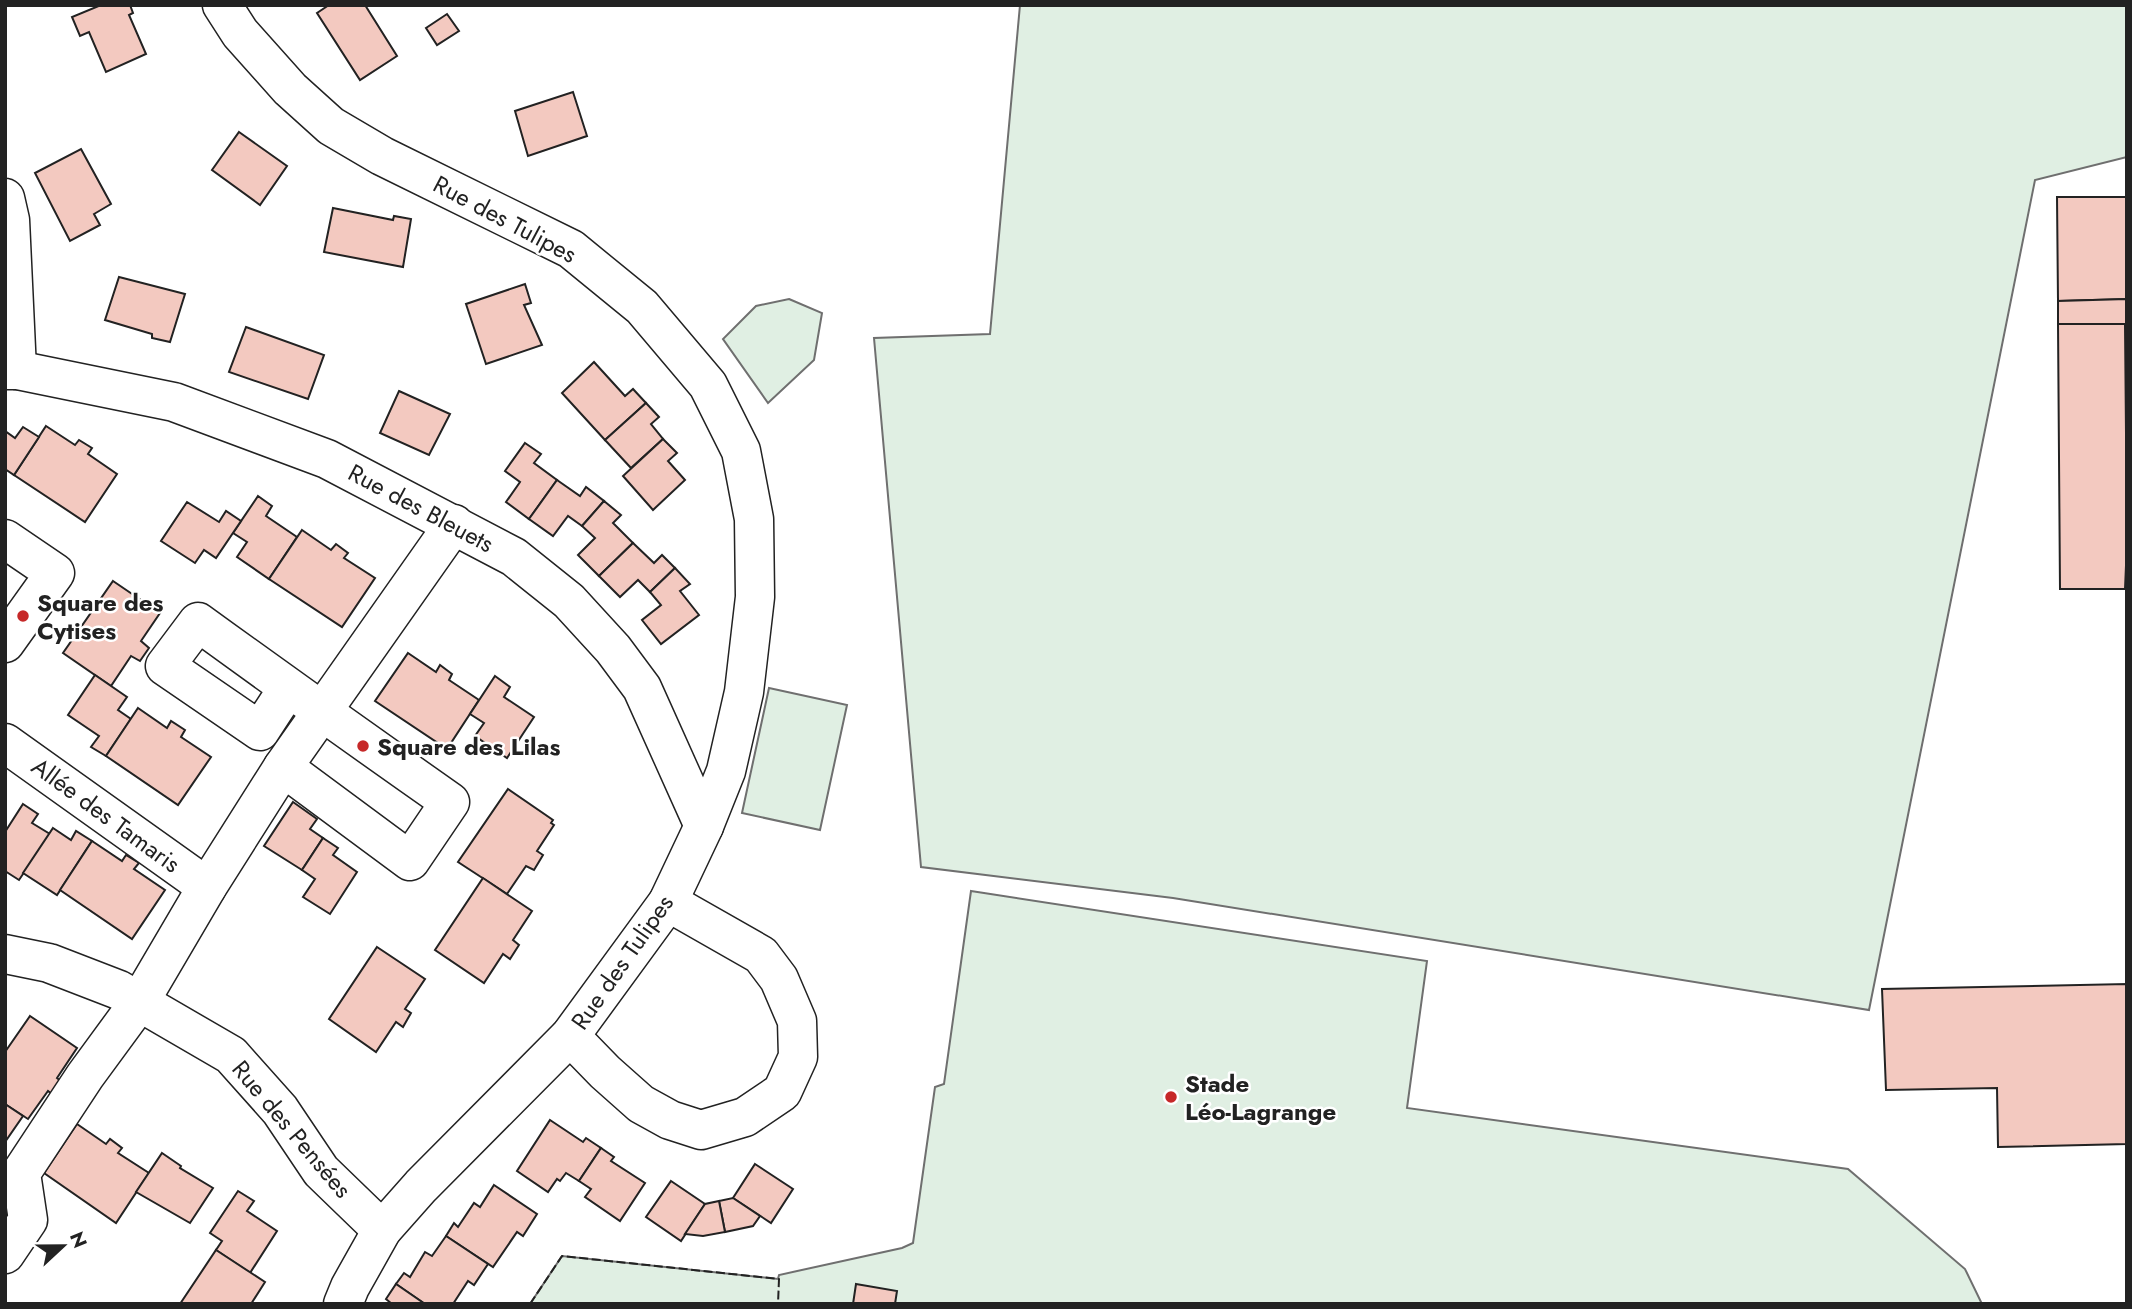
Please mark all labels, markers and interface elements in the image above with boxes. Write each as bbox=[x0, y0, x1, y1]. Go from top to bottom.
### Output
street label: Rue des Tulipes bbox=[427, 167, 583, 271]
street label: Rue des Bleuets bbox=[342, 455, 500, 561]
place label: Square des Cytises bbox=[37, 585, 164, 648]
marker: Square des Cytises bbox=[15, 608, 31, 624]
place label: Square des Lilas bbox=[377, 729, 560, 764]
marker: Square des Lilas bbox=[355, 738, 371, 754]
street label: Allée des Tamaris bbox=[24, 749, 188, 881]
street label: Rue des Tulipes bbox=[562, 887, 682, 1037]
street label: Rue des Pensées bbox=[224, 1053, 360, 1205]
place label: Stade Léo-Lagrange bbox=[1185, 1066, 1336, 1129]
marker: Stade Léo-Lagrange bbox=[1163, 1089, 1179, 1105]
north arrow bbox=[28, 1211, 98, 1281]
text: N bbox=[63, 1228, 94, 1252]

